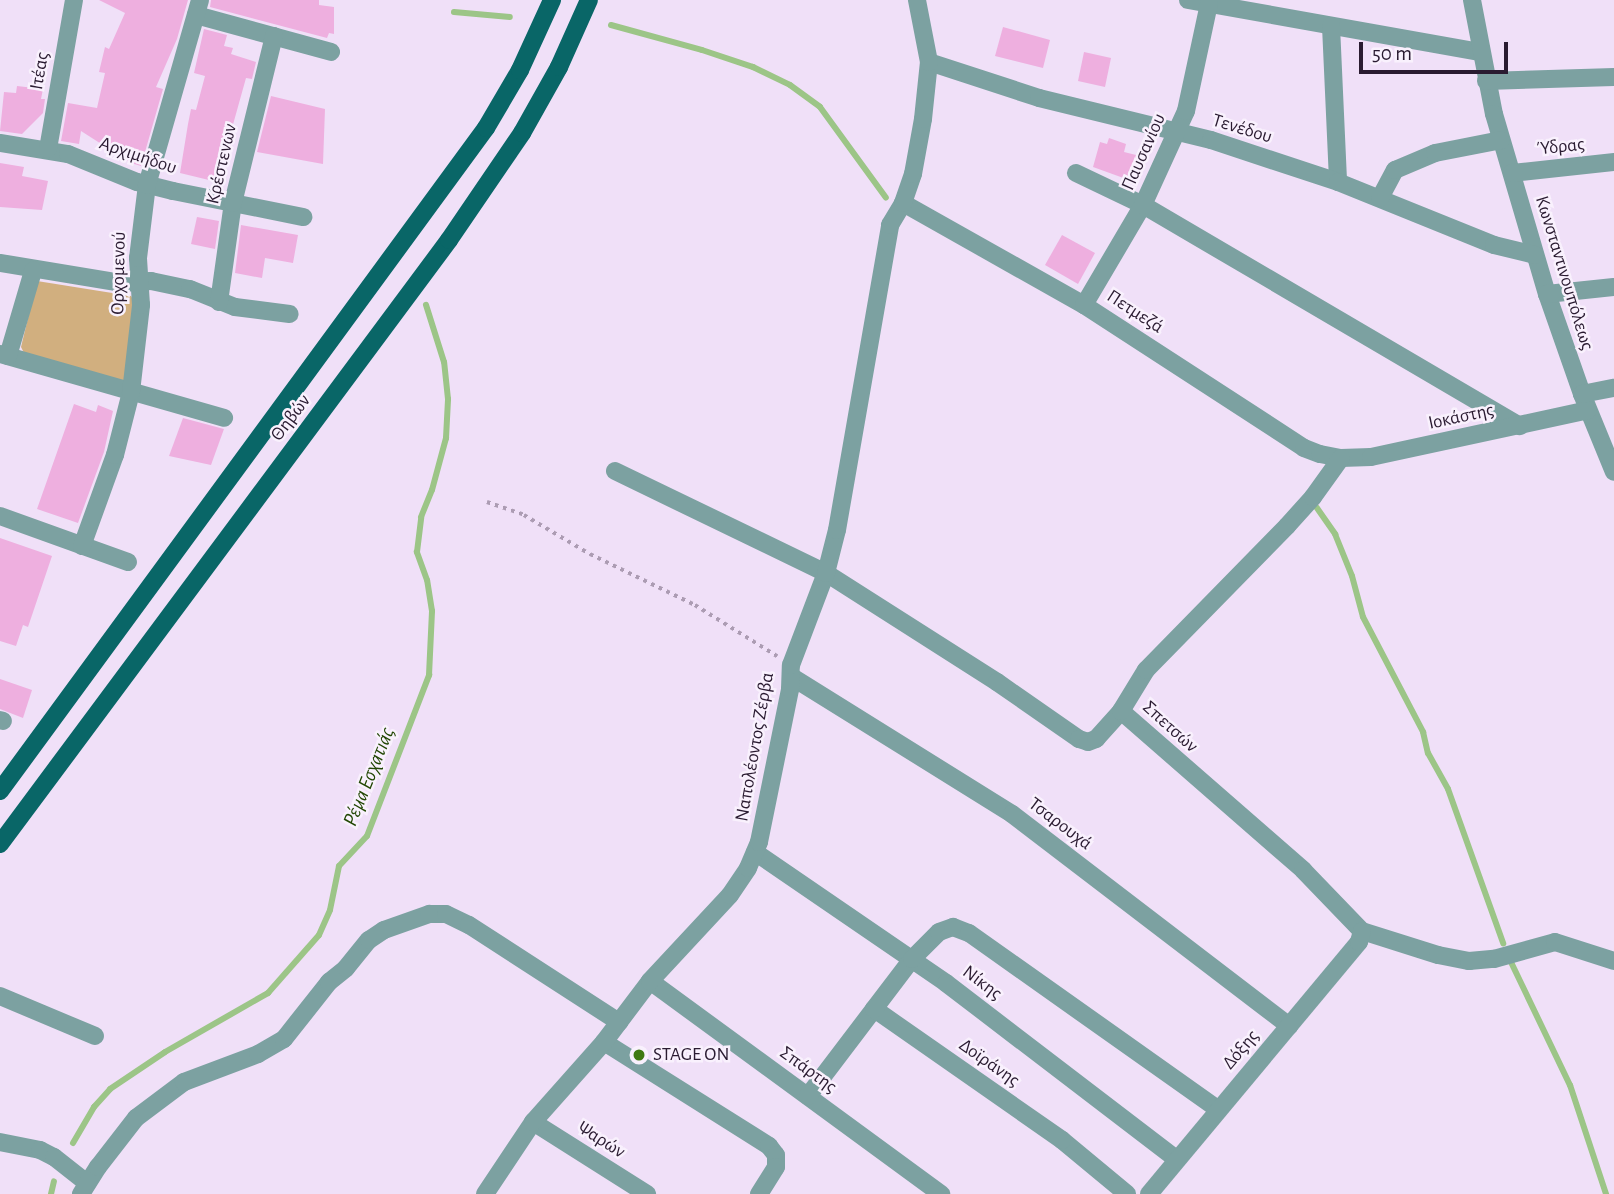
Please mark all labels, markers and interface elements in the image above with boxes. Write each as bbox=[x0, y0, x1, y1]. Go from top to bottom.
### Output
scale bar bbox=[1362, 28, 1511, 72]
text: 50 m bbox=[1372, 43, 1412, 64]
street label: Ιτέας bbox=[25, 50, 55, 92]
street label: Τενέδου bbox=[1209, 109, 1275, 149]
street label: Παυσανίου bbox=[1117, 110, 1171, 194]
street label: Κρέστενων bbox=[202, 122, 242, 206]
street label: Αρχιμήδου bbox=[96, 132, 180, 180]
street label: Ύδρας bbox=[1536, 133, 1586, 161]
street label: Κωνσταντινουπόλεως bbox=[1530, 193, 1598, 353]
street label: Ορχομενού bbox=[107, 231, 131, 315]
street label: Πετμεζά bbox=[1102, 285, 1168, 339]
street label: Θηβών bbox=[266, 390, 316, 446]
street label: Ιοκάστης bbox=[1426, 399, 1496, 435]
street label: Ναπολέοντος Ζέρβα bbox=[731, 671, 779, 823]
street label: Σπετσών bbox=[1138, 696, 1202, 758]
water label: Ρέμα Εσχατιάς bbox=[338, 724, 400, 830]
street label: Τσαρουχά bbox=[1024, 793, 1096, 855]
street label: Νίκης bbox=[958, 961, 1006, 1005]
street label: Δόξης bbox=[1218, 1026, 1264, 1074]
street label: Δοϊράνης bbox=[954, 1034, 1024, 1092]
street label: Σπάρτης bbox=[775, 1042, 841, 1098]
place label: STAGE ON bbox=[653, 1044, 729, 1066]
marker: STAGE ON bbox=[631, 1047, 647, 1063]
street label: Ψαρών bbox=[573, 1117, 629, 1163]

